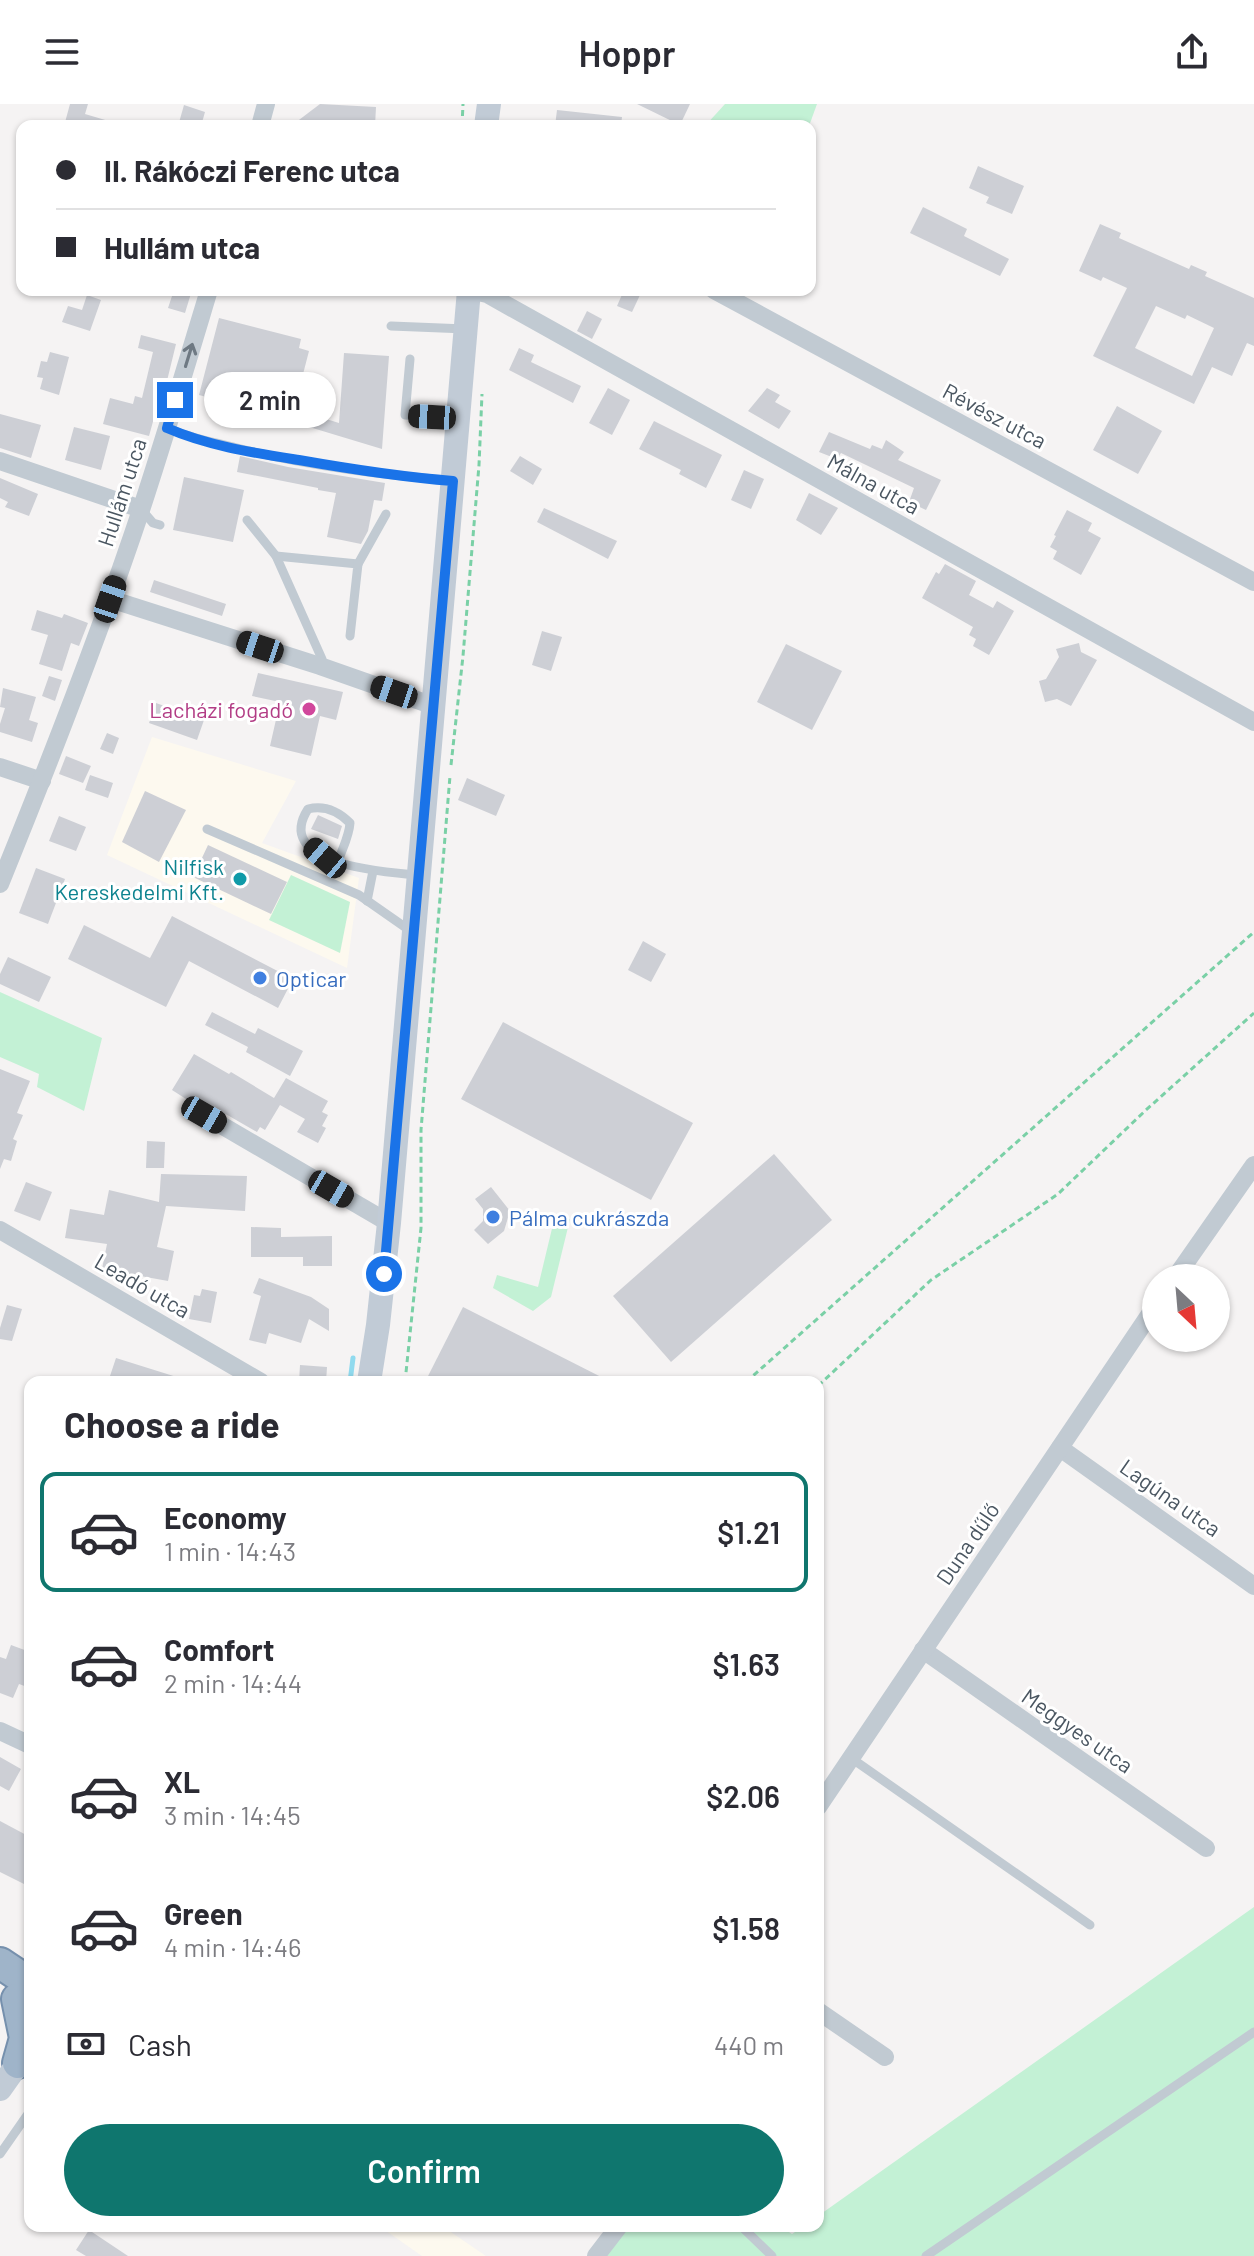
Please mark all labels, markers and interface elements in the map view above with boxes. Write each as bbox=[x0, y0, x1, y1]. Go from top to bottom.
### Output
icon: menu bbox=[40, 30, 84, 74]
icon: share bbox=[1170, 30, 1214, 74]
text: Hoppr bbox=[578, 31, 676, 74]
text: II. Rákóczi Ferenc utca bbox=[104, 152, 400, 188]
text: Hullám utca bbox=[104, 229, 260, 265]
one-way arrow bbox=[182, 342, 197, 368]
callout: 2 min bbox=[203, 372, 335, 428]
street label: Révész utca bbox=[939, 377, 1051, 453]
route end bbox=[157, 382, 193, 418]
text: 2 min bbox=[239, 384, 301, 415]
car bbox=[407, 404, 457, 430]
street label: Hullám utca bbox=[91, 435, 151, 549]
street label: Málna utca bbox=[823, 447, 925, 519]
car bbox=[91, 572, 129, 626]
car bbox=[233, 628, 287, 666]
car bbox=[367, 673, 421, 711]
place label: Lacházi fogadó bbox=[149, 696, 293, 722]
marker: Lacházi fogadó bbox=[300, 700, 318, 718]
car bbox=[299, 833, 351, 883]
place label: Nilfisk Kereskedelmi Kft. bbox=[54, 853, 224, 904]
marker: Nilfisk Kereskedelmi Kft. bbox=[231, 870, 249, 888]
place label: Opticar bbox=[276, 965, 346, 991]
marker: Opticar bbox=[251, 969, 269, 987]
car bbox=[177, 1093, 231, 1137]
car bbox=[304, 1167, 358, 1211]
place label: Pálma cukrászda bbox=[509, 1204, 669, 1230]
marker: Pálma cukrászda bbox=[484, 1208, 502, 1226]
street label: Leadó utca bbox=[91, 1247, 195, 1323]
route start bbox=[366, 1256, 402, 1292]
north arrow bbox=[1142, 1264, 1230, 1352]
map controls bbox=[1142, 1264, 1230, 1352]
text: Choose a ride bbox=[64, 1402, 280, 1445]
street label: Lagúna utca bbox=[1116, 1453, 1226, 1541]
icon: car bbox=[68, 1496, 140, 1568]
street label: Duna dűlő bbox=[930, 1497, 1004, 1589]
text: Economy bbox=[164, 1499, 287, 1535]
text: $1.21 bbox=[717, 1514, 780, 1550]
text: 1 min · 14:43 bbox=[164, 1535, 296, 1566]
icon: car bbox=[68, 1628, 140, 1700]
text: Comfort bbox=[164, 1631, 274, 1667]
text: $1.63 bbox=[712, 1646, 780, 1682]
text: 2 min · 14:44 bbox=[164, 1667, 302, 1698]
street label: Meggyes utca bbox=[1018, 1682, 1138, 1778]
icon: car bbox=[68, 1760, 140, 1832]
text: XL bbox=[164, 1763, 200, 1799]
text: $2.06 bbox=[706, 1778, 780, 1814]
text: 3 min · 14:45 bbox=[164, 1799, 301, 1830]
icon: car bbox=[68, 1892, 140, 1964]
text: Green bbox=[164, 1895, 243, 1931]
text: $1.58 bbox=[712, 1910, 780, 1946]
text: 4 min · 14:46 bbox=[164, 1931, 302, 1962]
icon: cash bbox=[64, 2022, 108, 2066]
text: Cash bbox=[128, 2026, 192, 2062]
text: 440 m bbox=[714, 2029, 784, 2060]
button: Confirm bbox=[64, 2124, 784, 2216]

